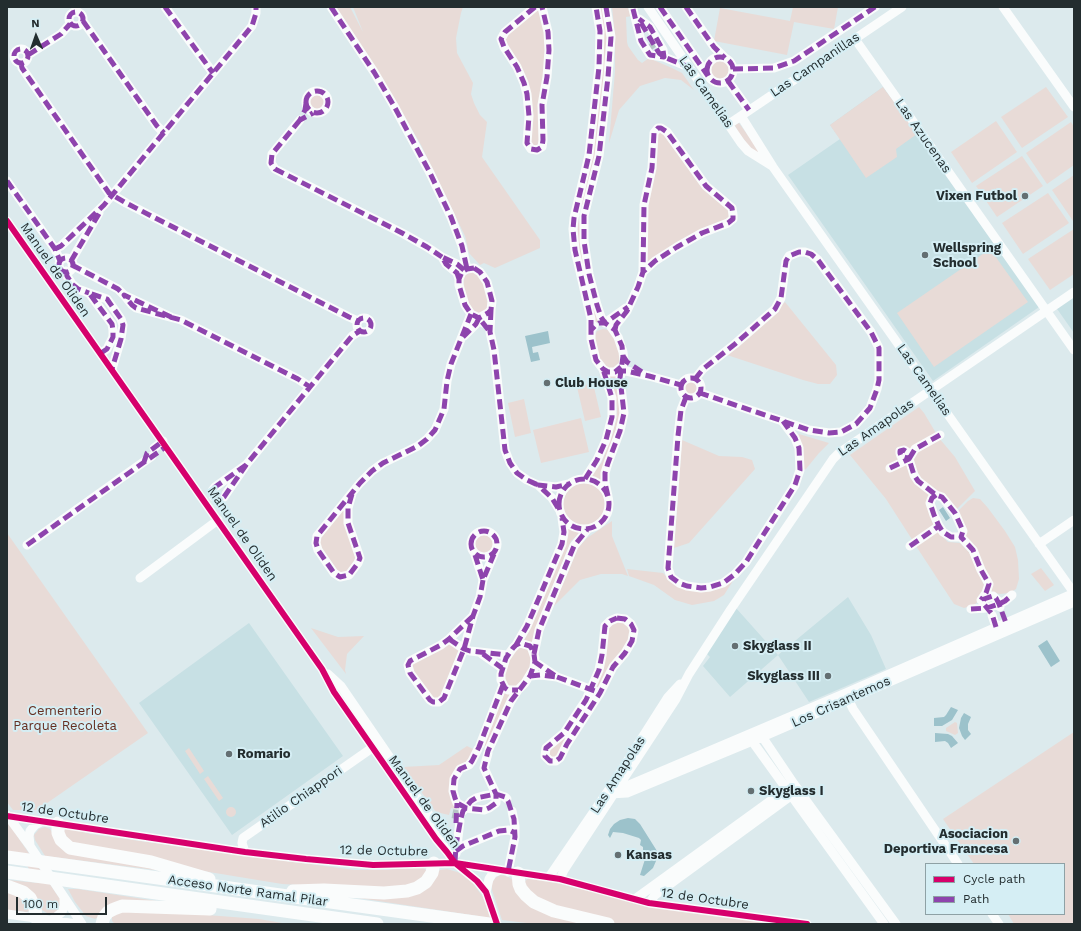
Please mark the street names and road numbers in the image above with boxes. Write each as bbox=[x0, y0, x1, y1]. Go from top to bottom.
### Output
street label: Las Campanillas bbox=[767, 29, 863, 101]
street label: Las Camelias bbox=[675, 53, 737, 131]
street label: Las Azucenas bbox=[892, 96, 954, 176]
street label: Manuel de Oliden bbox=[17, 220, 93, 320]
street label: Las Camelias bbox=[893, 341, 955, 419]
street label: Las Amapolas bbox=[835, 396, 917, 460]
street label: Manuel de Oliden bbox=[204, 484, 280, 584]
street label: Los Crisantemos bbox=[789, 673, 893, 731]
street label: Las Amapolas bbox=[587, 733, 649, 817]
street label: Manuel de Oliden bbox=[385, 752, 463, 852]
street label: Atilio Chiappori bbox=[257, 763, 345, 831]
street label: 12 de Octubre bbox=[20, 799, 110, 827]
street label: 12 de Octubre bbox=[340, 842, 428, 860]
street label: Acceso Norte Ramal Pilar bbox=[167, 872, 329, 910]
street label: 12 de Octubre bbox=[660, 885, 750, 913]

